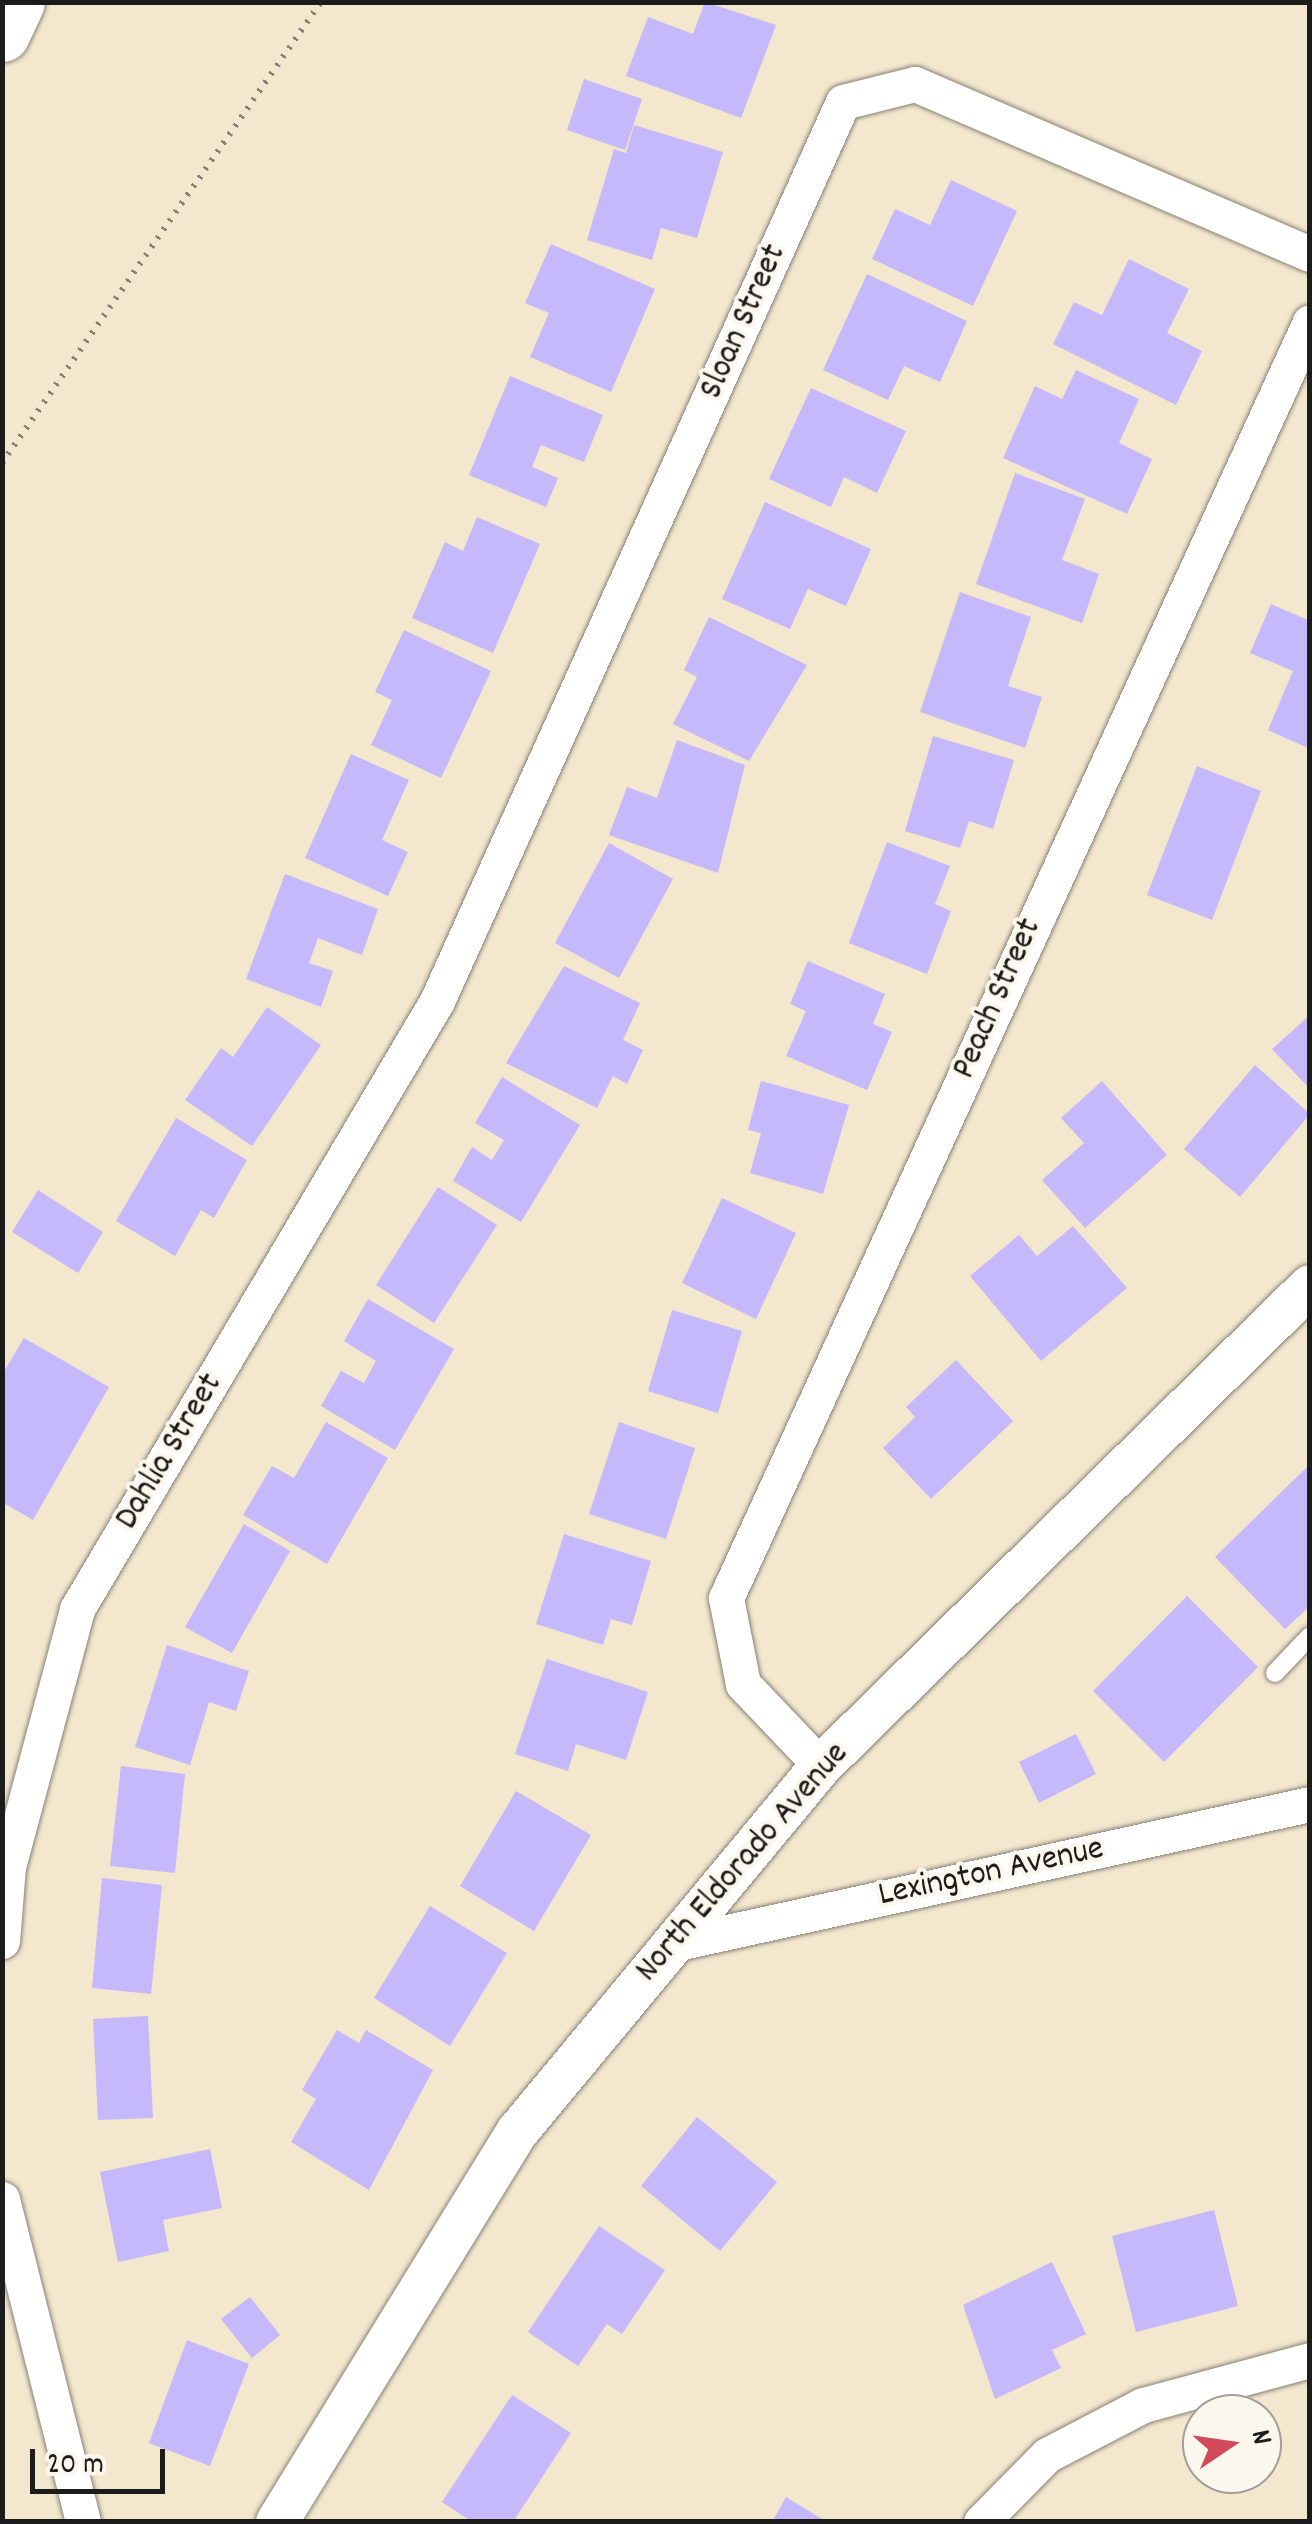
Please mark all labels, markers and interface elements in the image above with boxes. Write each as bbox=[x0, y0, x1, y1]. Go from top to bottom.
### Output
street label: Sloan Street bbox=[691, 238, 797, 406]
street label: Peach Street bbox=[944, 912, 1052, 1086]
street label: Dahlia Street bbox=[107, 1366, 233, 1538]
street label: North Eldorado Avenue bbox=[627, 1734, 859, 1992]
street label: Lexington Avenue bbox=[875, 1829, 1107, 1917]
north arrow bbox=[1182, 2394, 1282, 2494]
text: N bbox=[1238, 2426, 1280, 2449]
scale bar bbox=[35, 2429, 170, 2491]
text: 20 m bbox=[47, 2445, 104, 2488]

